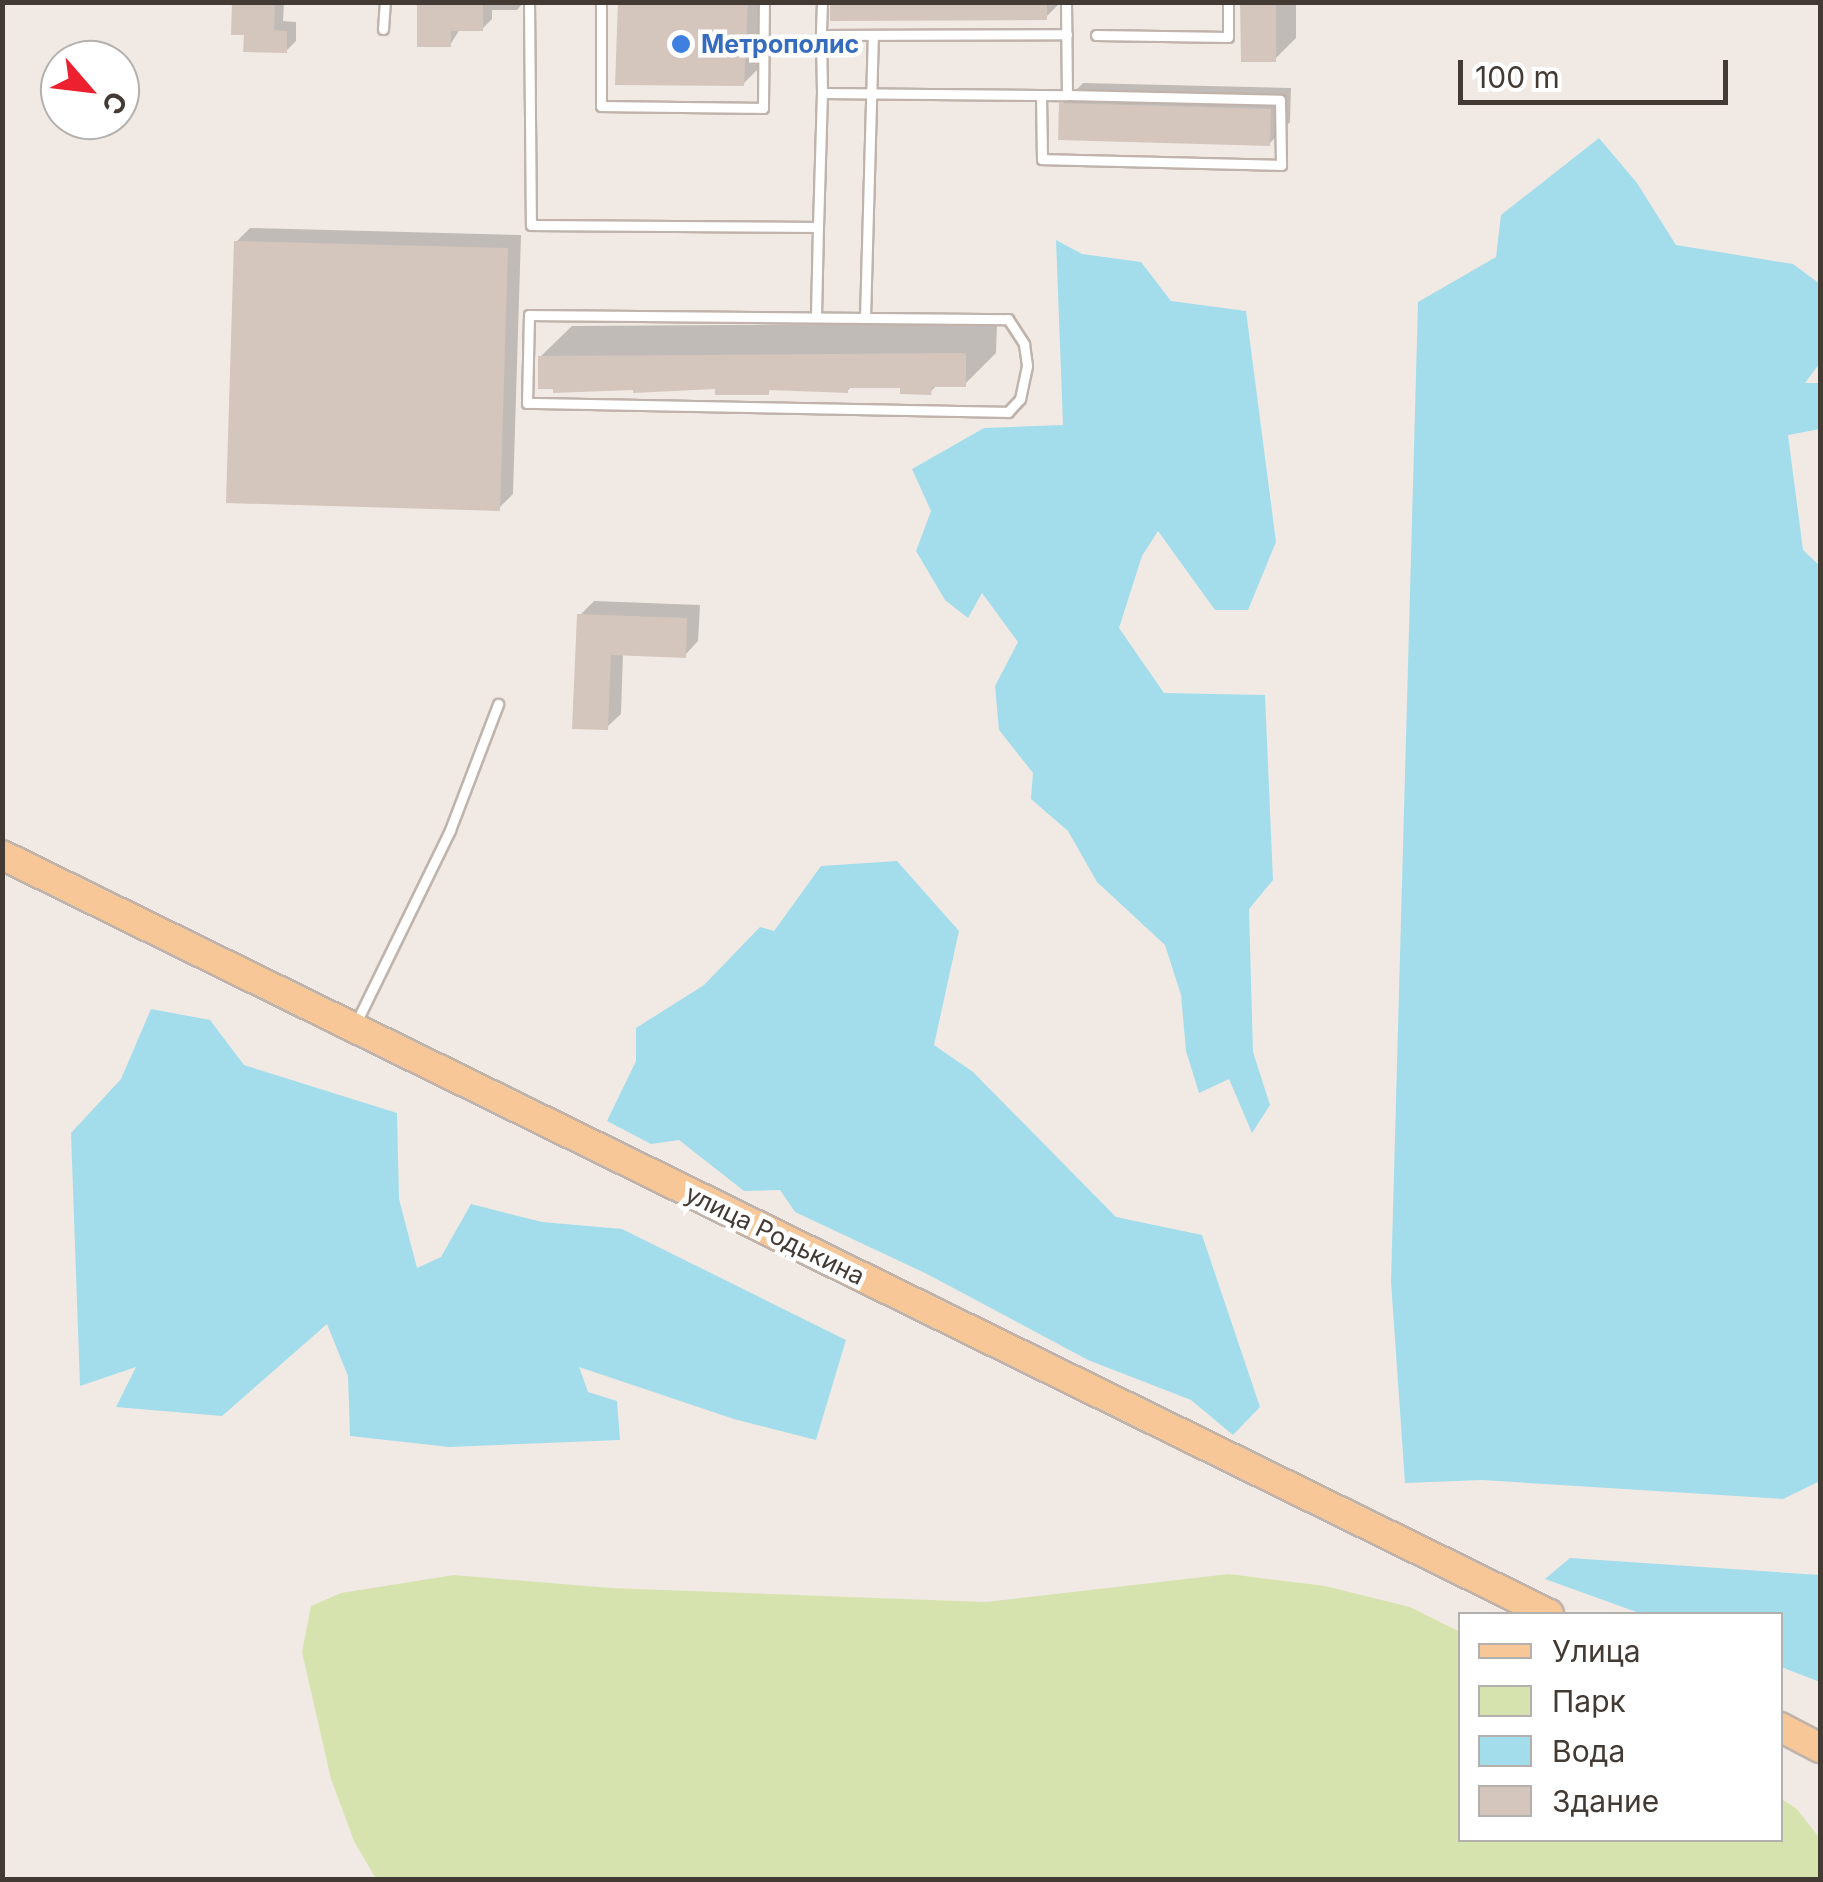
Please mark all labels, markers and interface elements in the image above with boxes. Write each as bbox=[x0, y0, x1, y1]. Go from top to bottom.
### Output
place label: Метрополис bbox=[701, 29, 859, 59]
marker: Метрополис bbox=[670, 33, 692, 55]
north arrow bbox=[40, 40, 140, 140]
scale bar bbox=[1463, 40, 1733, 102]
text: 100 m bbox=[1475, 59, 1560, 95]
text: С bbox=[95, 86, 135, 120]
street label: улица Родькина bbox=[680, 1179, 870, 1291]
legend bbox=[1458, 1612, 1783, 1842]
text: Улица bbox=[1552, 1633, 1641, 1669]
text: Парк bbox=[1552, 1683, 1626, 1719]
text: Вода bbox=[1552, 1733, 1625, 1769]
text: Здание bbox=[1552, 1783, 1659, 1819]

